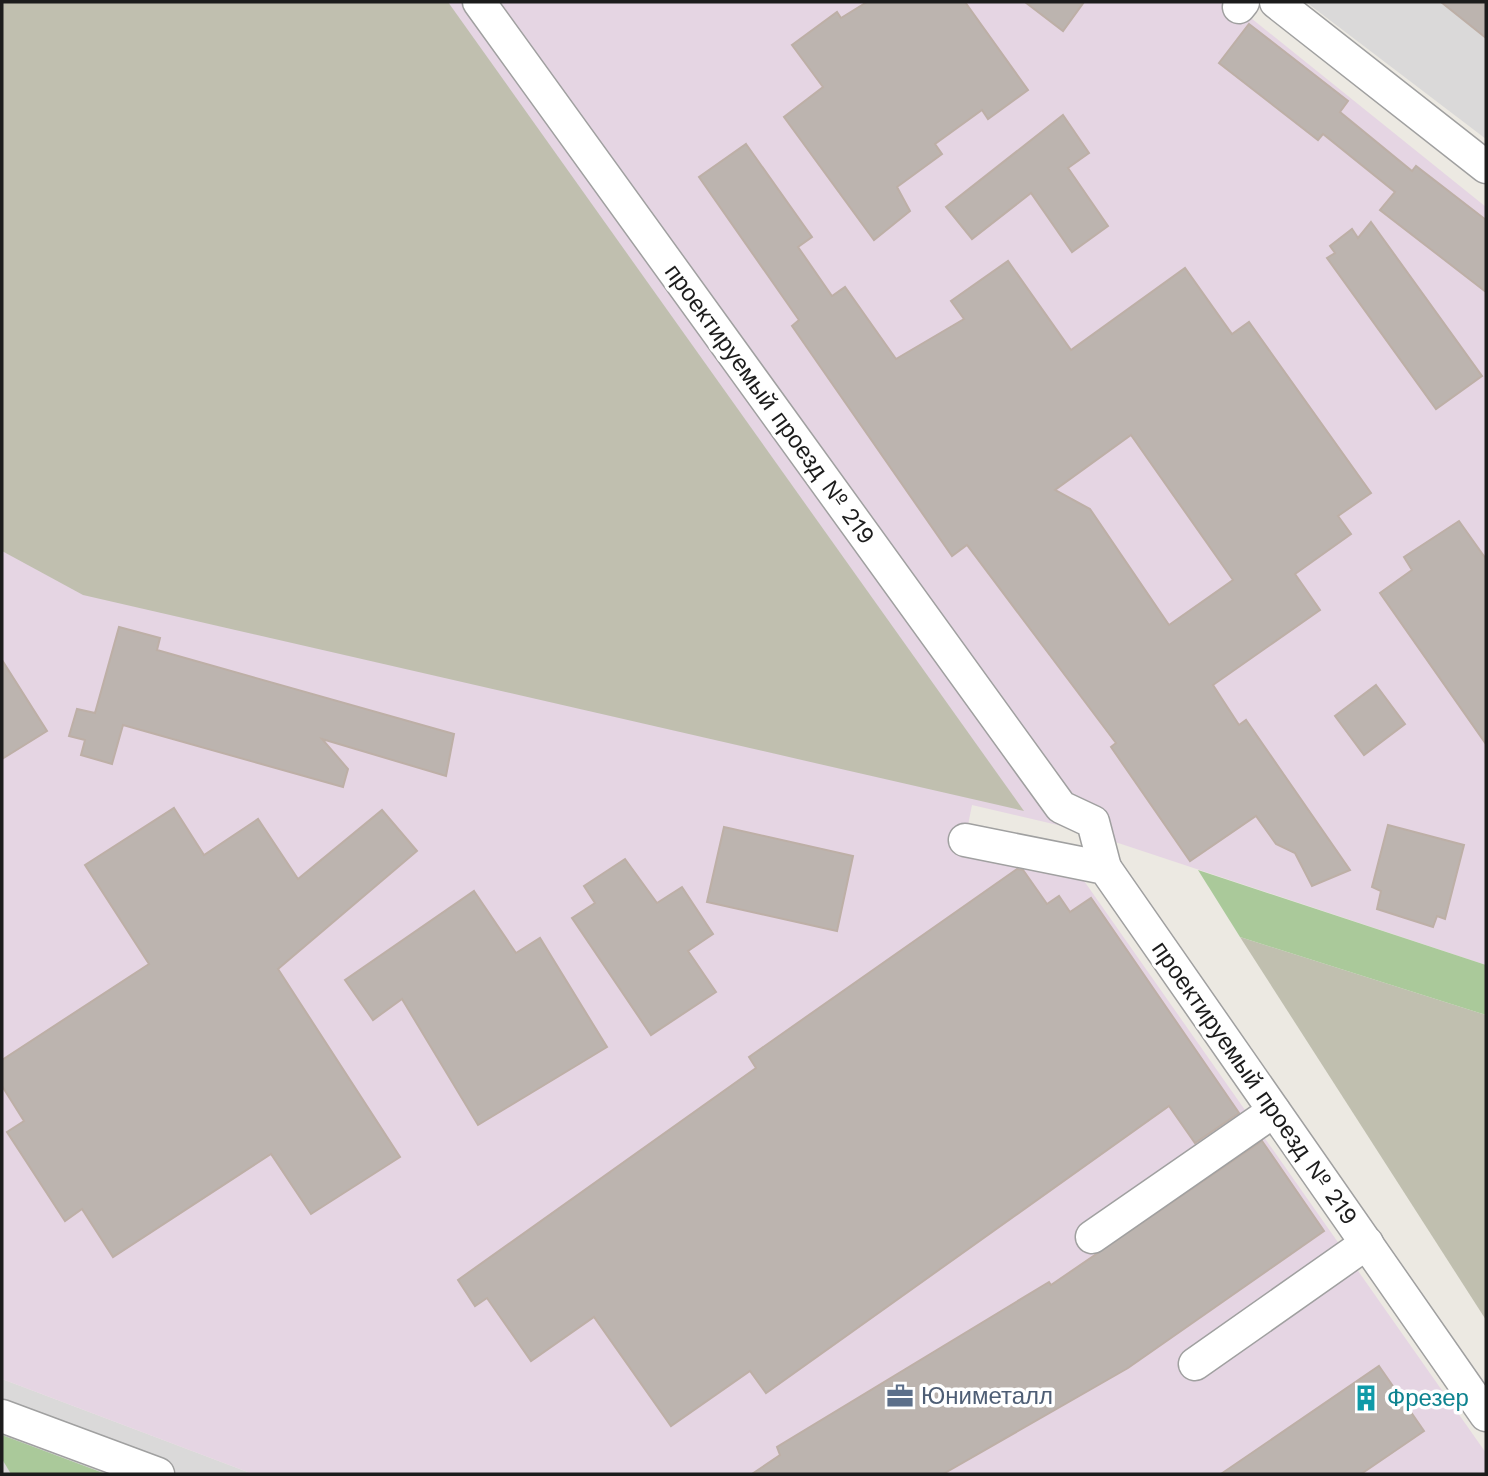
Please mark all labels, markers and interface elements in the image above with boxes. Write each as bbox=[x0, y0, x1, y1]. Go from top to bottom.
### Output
street label: проектируемый проезд № 219 bbox=[659, 258, 881, 550]
street label: проектируемый проезд № 219 bbox=[1146, 936, 1364, 1230]
office icon: Юниметалл bbox=[885, 1381, 915, 1411]
place label: Юниметалл bbox=[921, 1382, 1053, 1410]
building icon: Фрезер bbox=[1351, 1383, 1381, 1413]
place label: Фрезер bbox=[1387, 1384, 1469, 1412]

